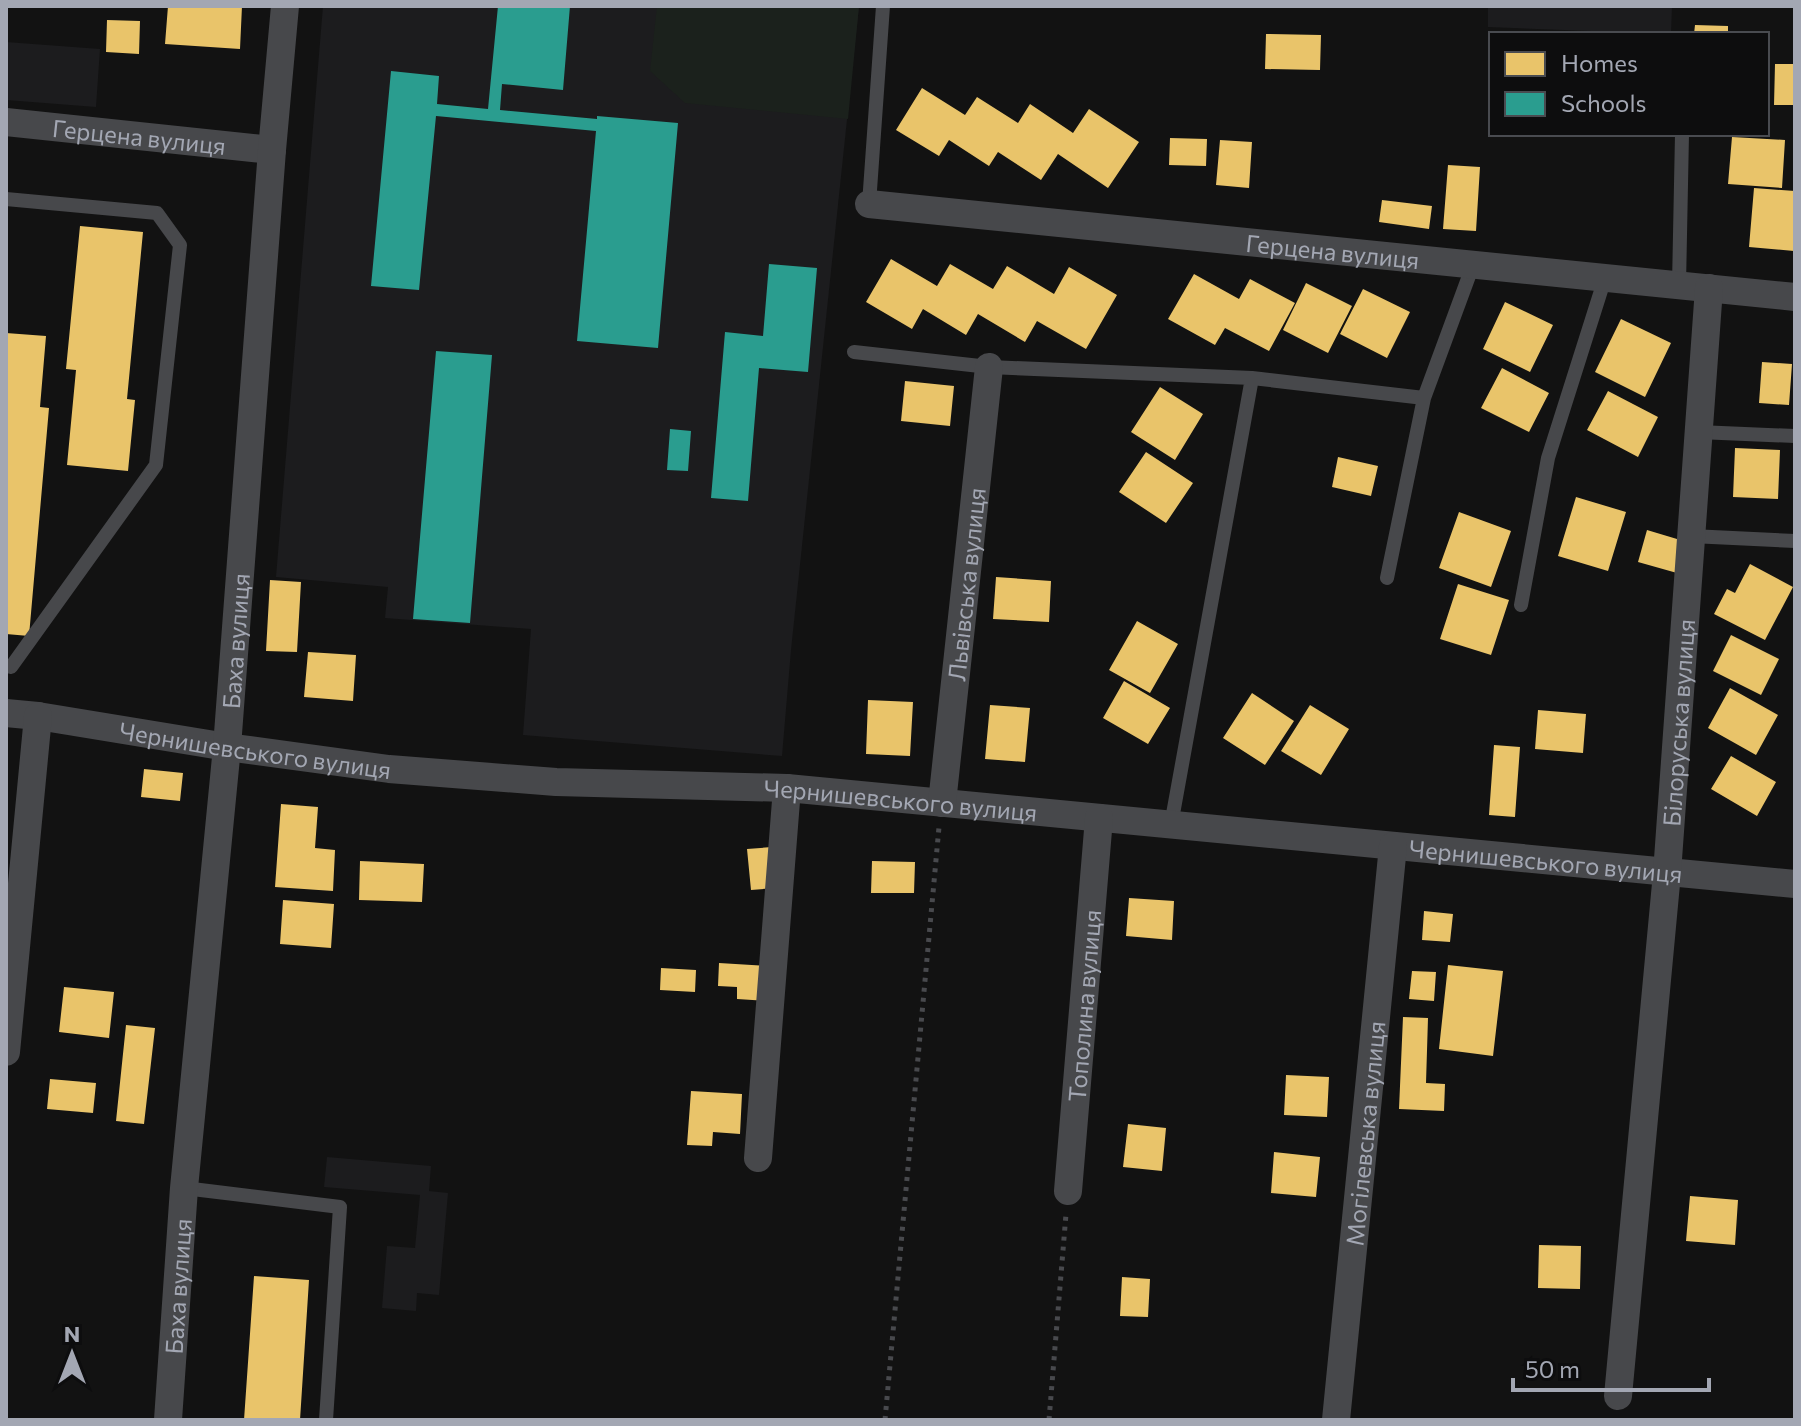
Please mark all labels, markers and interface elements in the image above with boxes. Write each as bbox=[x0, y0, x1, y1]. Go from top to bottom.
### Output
legend bbox=[1489, 32, 1769, 136]
text: Homes bbox=[1561, 48, 1638, 77]
text: Schools bbox=[1561, 88, 1646, 117]
street label: Герцена вулиця bbox=[51, 112, 227, 160]
street label: Герцена вулиця bbox=[1244, 227, 1421, 274]
street label: Львівська вулиця bbox=[941, 486, 990, 683]
street label: Баха вулиця bbox=[215, 572, 255, 710]
street label: Білоруська вулиця bbox=[1656, 618, 1700, 827]
street label: Чернишевського вулиця bbox=[117, 715, 393, 784]
street label: Чернишевського вулиця bbox=[764, 773, 1039, 826]
street label: Чернишевського вулиця bbox=[1408, 833, 1684, 888]
street label: Тополина вулиця bbox=[1061, 908, 1106, 1103]
street label: Могілевська вулиця bbox=[1339, 1020, 1390, 1247]
street label: Баха вулиця bbox=[158, 1218, 196, 1355]
north arrow bbox=[32, 1314, 112, 1394]
text: N bbox=[64, 1320, 80, 1347]
scale bar bbox=[1513, 1342, 1709, 1392]
text: 50 m bbox=[1525, 1354, 1580, 1383]

